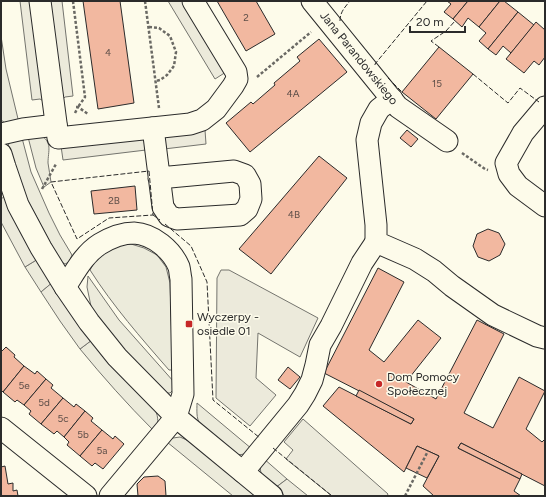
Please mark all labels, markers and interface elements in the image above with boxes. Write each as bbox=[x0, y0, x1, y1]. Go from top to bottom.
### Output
scale bar bbox=[410, 8, 465, 34]
street label: Jana Parandowskiego bbox=[317, 9, 401, 107]
house number: 2 bbox=[243, 11, 249, 24]
text: 20 m bbox=[416, 15, 444, 29]
house number: 4 bbox=[105, 46, 111, 59]
house number: 15 bbox=[432, 77, 442, 90]
house number: 4A bbox=[287, 87, 300, 100]
house number: 2B bbox=[108, 194, 120, 207]
house number: 4B bbox=[288, 208, 300, 221]
place label: Wyczerpy - osiedle 01 bbox=[197, 310, 259, 338]
marker: Wyczerpy - osiedle 01 bbox=[184, 319, 194, 329]
place label: Dom Pomocy Społecznej bbox=[387, 370, 460, 398]
house number: 5e bbox=[18, 379, 30, 392]
marker: Dom Pomocy Społecznej bbox=[374, 379, 384, 389]
house number: 5d bbox=[38, 396, 50, 409]
house number: 5c bbox=[57, 412, 69, 425]
house number: 5b bbox=[77, 428, 89, 441]
house number: 5a bbox=[97, 444, 107, 457]

